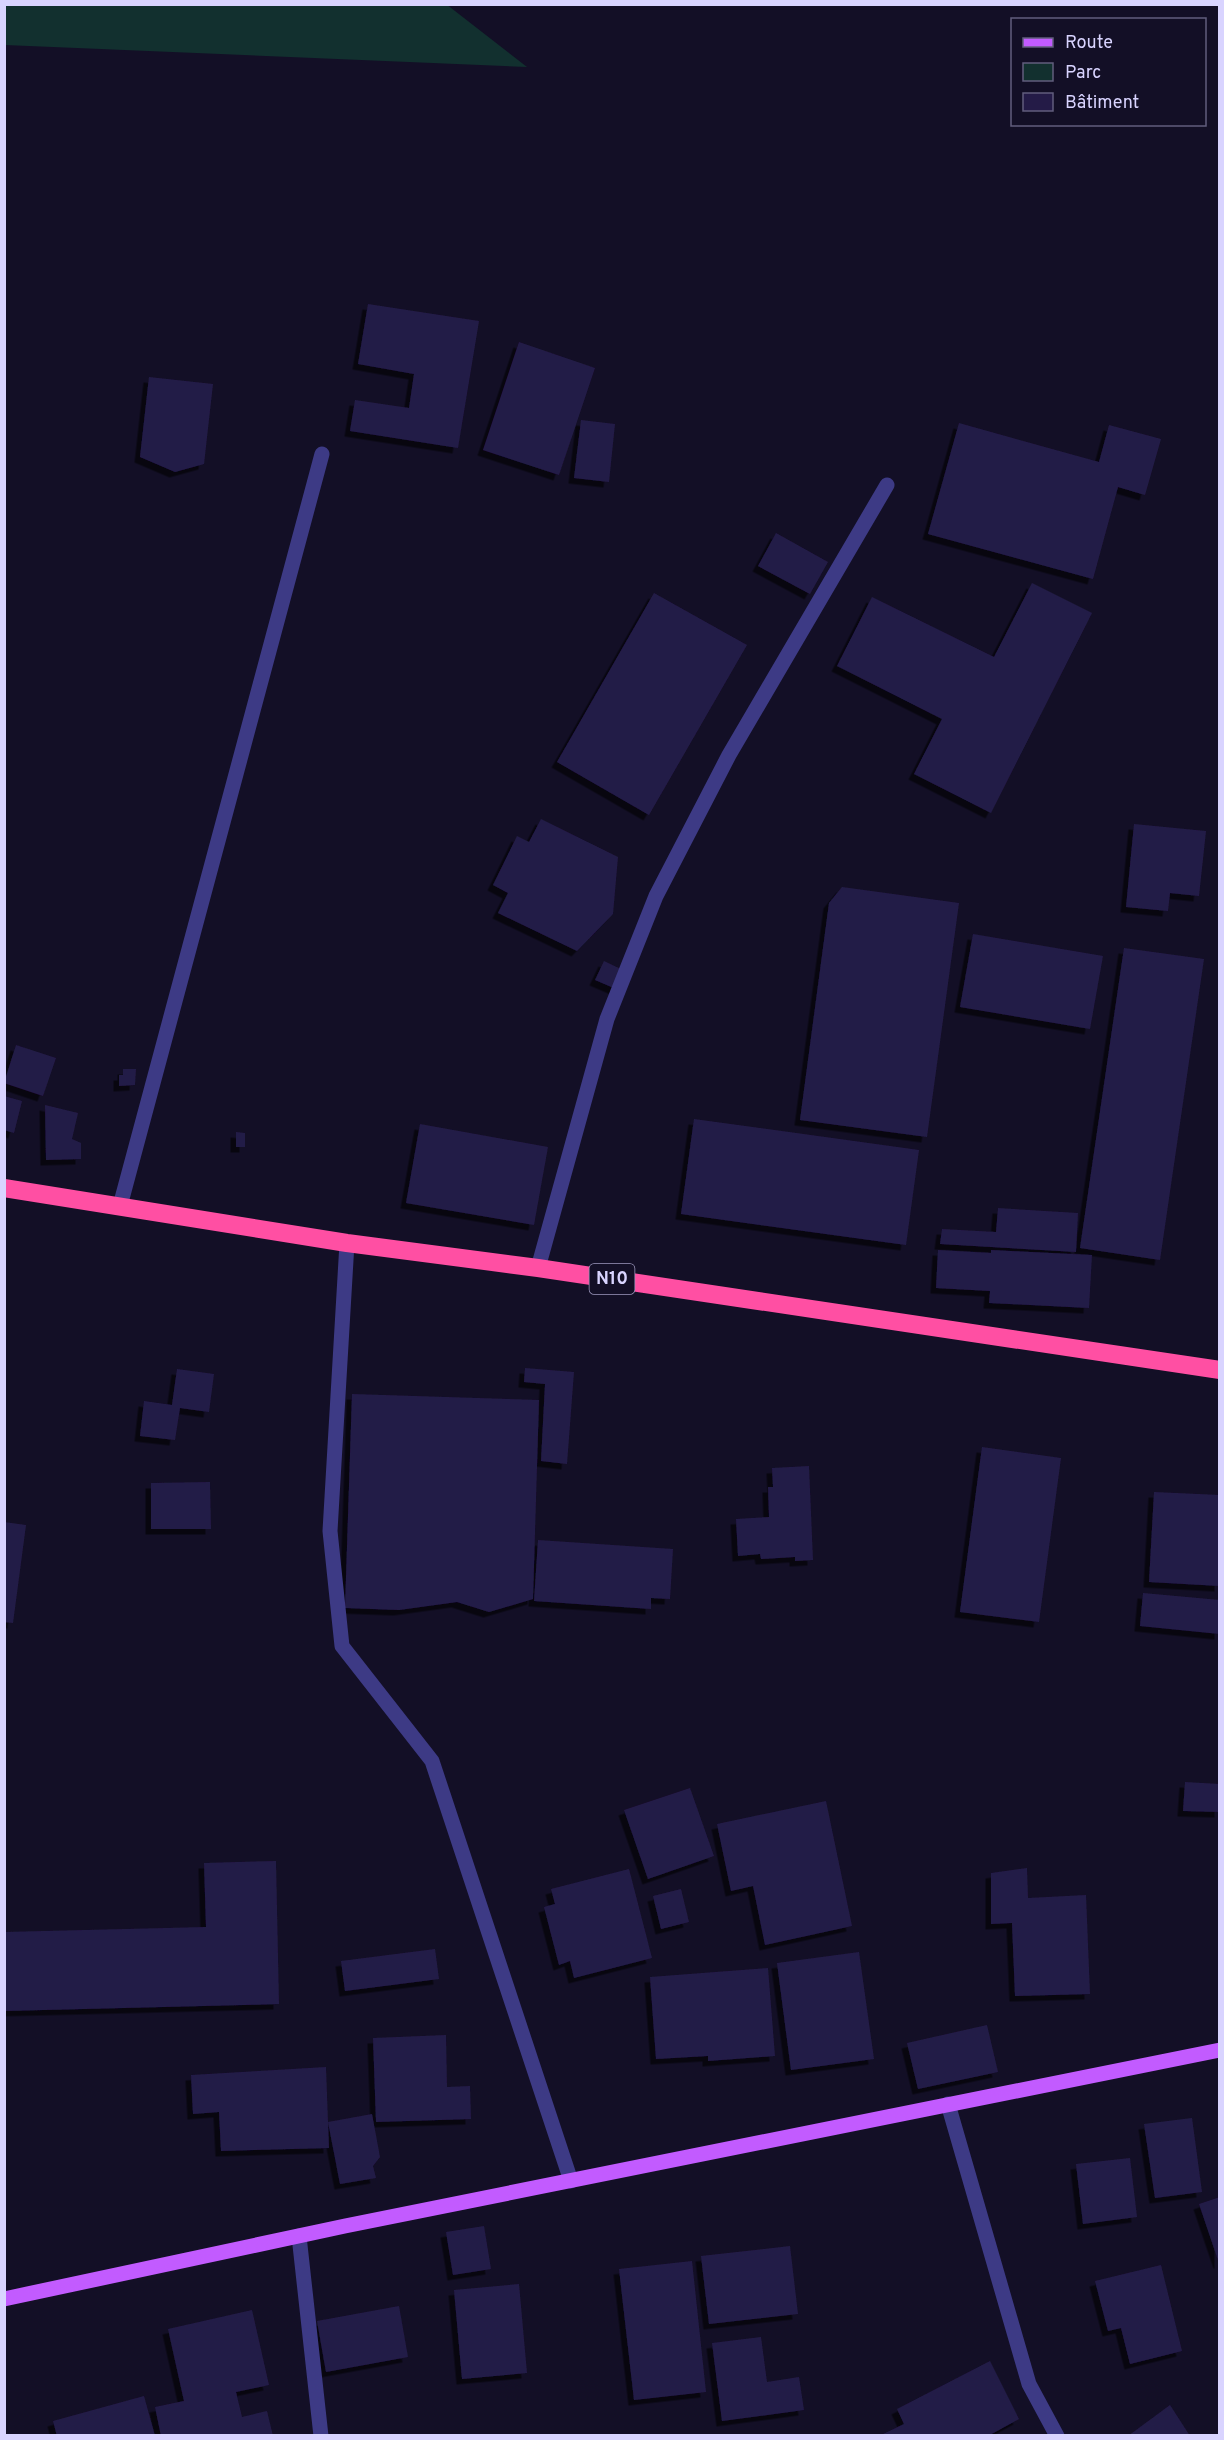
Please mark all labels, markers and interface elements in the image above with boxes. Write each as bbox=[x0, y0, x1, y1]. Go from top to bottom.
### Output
legend bbox=[1011, 18, 1206, 126]
text: Route bbox=[1065, 32, 1113, 55]
text: Parc bbox=[1065, 62, 1101, 85]
text: Bâtiment bbox=[1065, 92, 1139, 115]
road number: N10 bbox=[590, 1264, 634, 1294]

